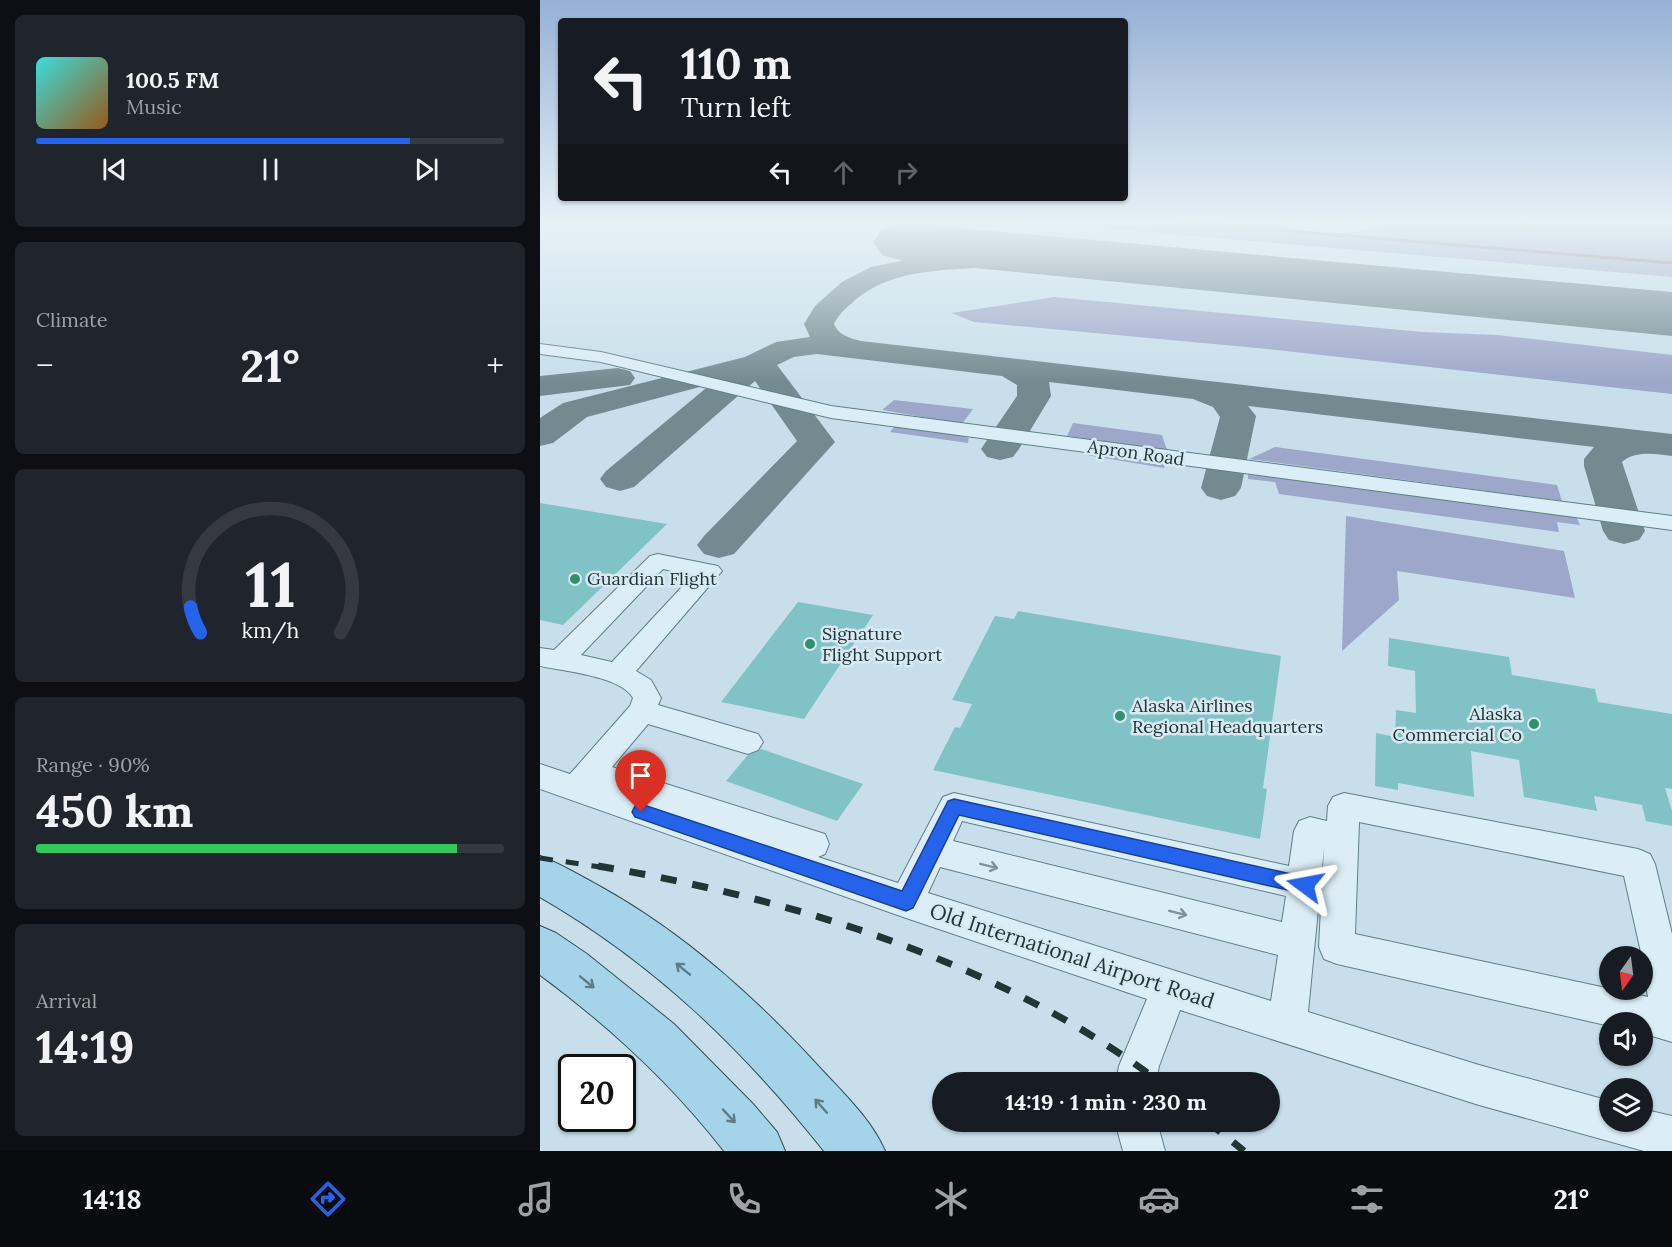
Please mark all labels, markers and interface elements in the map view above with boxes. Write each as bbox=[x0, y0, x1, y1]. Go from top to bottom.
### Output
text: 110 m bbox=[681, 37, 792, 91]
icon: left bbox=[582, 42, 660, 120]
text: 100.5 FM bbox=[126, 66, 219, 94]
text: Turn left bbox=[681, 90, 791, 124]
text: Music bbox=[126, 94, 182, 119]
icon: previous bbox=[98, 153, 131, 186]
icon: pause bbox=[254, 153, 287, 186]
icon: next bbox=[410, 153, 443, 186]
icon: left bbox=[764, 156, 797, 189]
icon: ahead bbox=[827, 156, 860, 189]
icon: right bbox=[890, 156, 923, 189]
text: Climate bbox=[36, 307, 108, 332]
text: 21° bbox=[240, 337, 300, 394]
text: − bbox=[36, 344, 54, 386]
text: + bbox=[486, 344, 504, 386]
street label: Apron Road bbox=[1085, 434, 1186, 471]
text: 11 bbox=[245, 544, 295, 624]
place label: Guardian Flight bbox=[587, 567, 717, 590]
marker: Guardian Flight bbox=[568, 572, 582, 586]
text: km/h bbox=[241, 616, 299, 644]
place label: Signature Flight Support bbox=[822, 622, 942, 666]
marker: Signature Flight Support bbox=[803, 637, 817, 651]
place label: Alaska Airlines Regional Headquarters bbox=[1131, 694, 1323, 738]
place label: Alaska Commercial Co bbox=[1393, 702, 1522, 746]
marker: Alaska Airlines Regional Headquarters bbox=[1113, 709, 1127, 723]
marker: Alaska Commercial Co bbox=[1527, 717, 1541, 731]
pin bbox=[615, 750, 666, 812]
text: Range · 90% bbox=[36, 752, 150, 777]
icon: arrive bbox=[624, 759, 657, 792]
text: 450 km bbox=[36, 782, 194, 839]
position arrow bbox=[1273, 853, 1337, 917]
one-way arrow bbox=[980, 860, 999, 872]
street label: Old International Airport Road bbox=[926, 897, 1218, 1014]
one-way arrow bbox=[1169, 908, 1188, 919]
north arrow bbox=[1599, 946, 1653, 1000]
map controls bbox=[1599, 946, 1653, 1132]
one-way arrow bbox=[675, 962, 691, 975]
one-way arrow bbox=[579, 975, 595, 988]
text: Arrival bbox=[36, 988, 97, 1013]
button: sound bbox=[1599, 1012, 1653, 1066]
text: 14:19 bbox=[36, 1018, 134, 1075]
speed limit sign: 20 bbox=[558, 1054, 636, 1132]
button: layers bbox=[1599, 1078, 1653, 1132]
text: 14:19 · 1 min · 230 m bbox=[1005, 1088, 1207, 1116]
one-way arrow bbox=[814, 1099, 828, 1114]
one-way arrow bbox=[721, 1108, 735, 1123]
icon: directions bbox=[307, 1178, 349, 1220]
icon: music bbox=[515, 1178, 557, 1220]
icon: phone bbox=[723, 1178, 765, 1220]
icon: climate bbox=[930, 1178, 972, 1220]
icon: car bbox=[1138, 1178, 1180, 1220]
icon: filters bbox=[1346, 1178, 1388, 1220]
text: 14:18 bbox=[83, 1182, 142, 1216]
text: 21° bbox=[1553, 1182, 1589, 1216]

